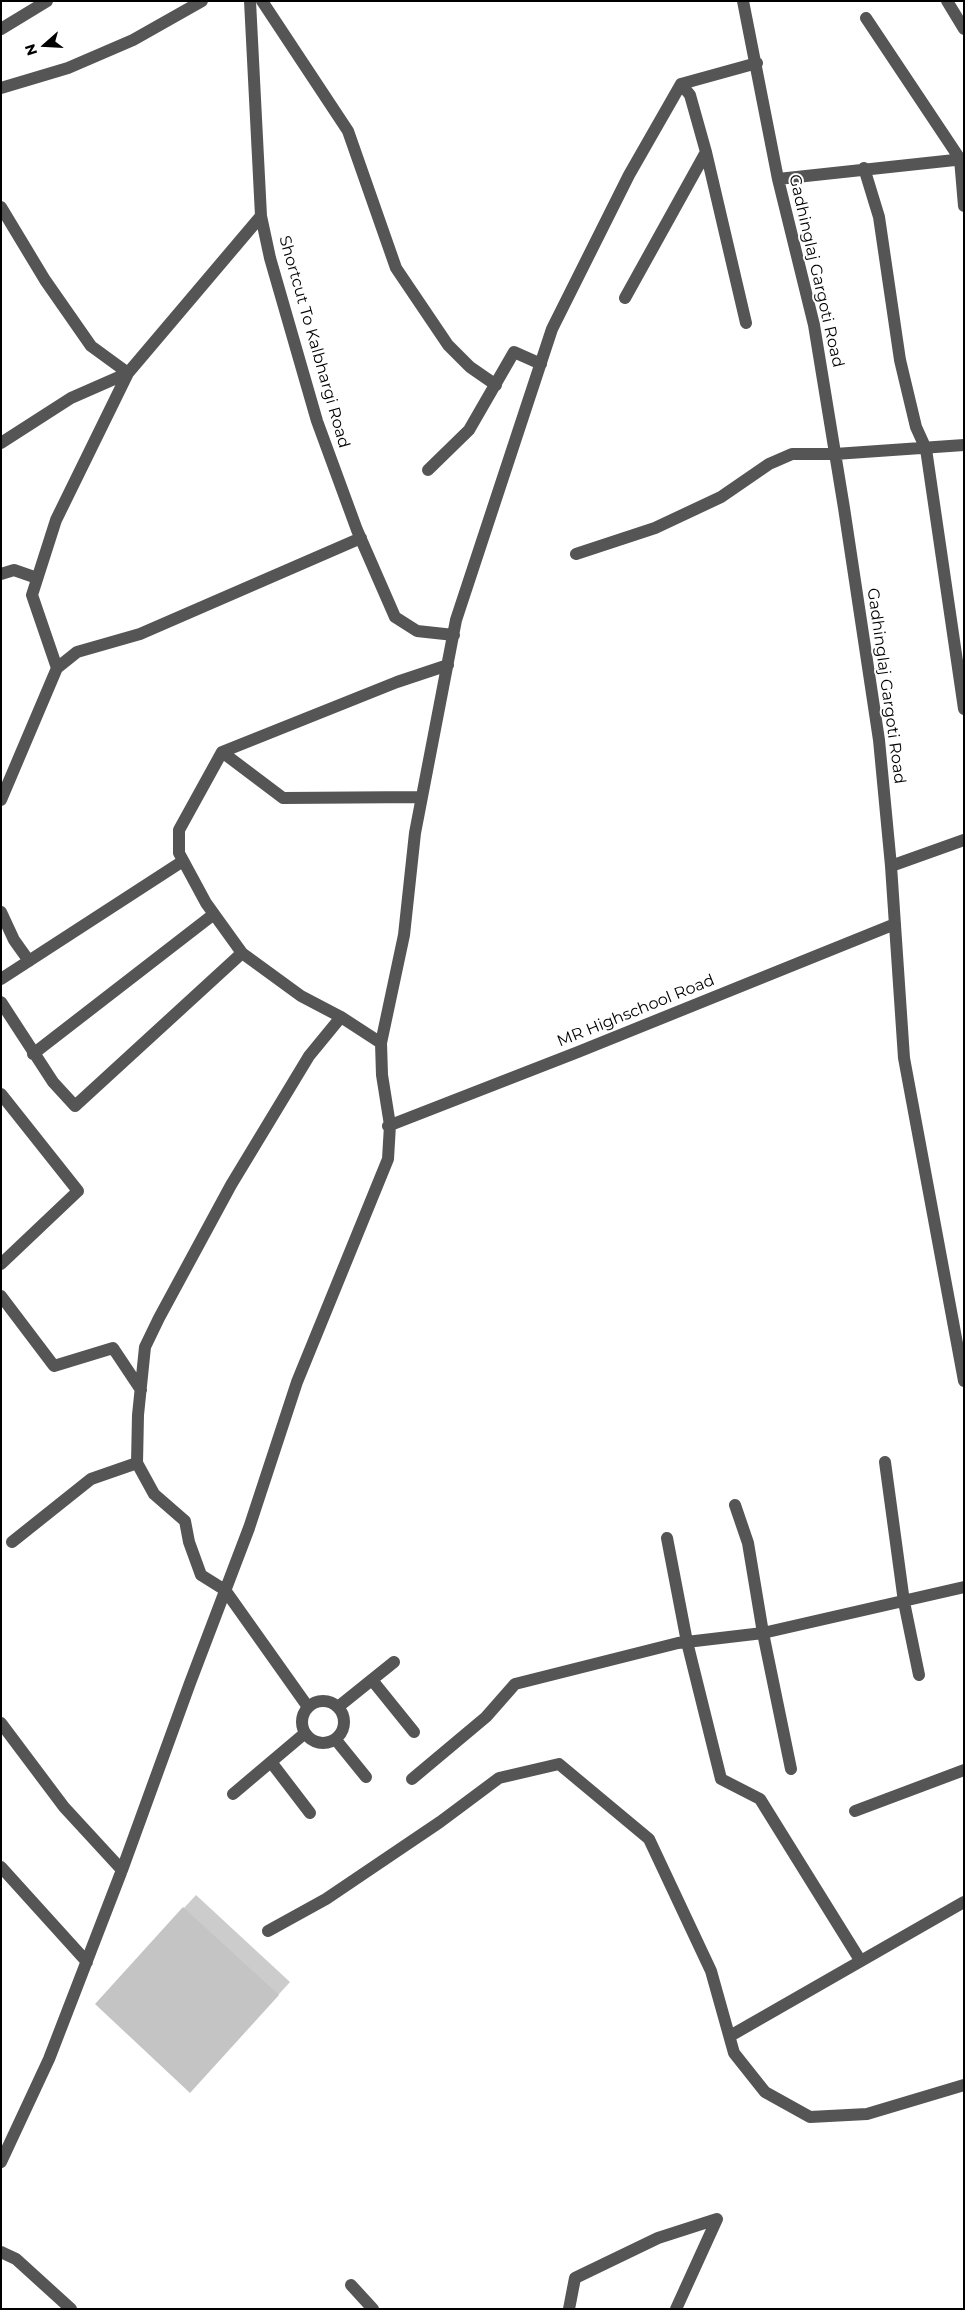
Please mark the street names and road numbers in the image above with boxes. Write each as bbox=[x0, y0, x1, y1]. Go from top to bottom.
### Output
street label: Gadhinglaj Gargoti Road bbox=[784, 173, 848, 369]
street label: Shortcut To Kalbhargi Road bbox=[274, 234, 354, 450]
street label: Gadhinglaj Gargoti Road bbox=[863, 587, 909, 785]
street label: MR Highschool Road bbox=[555, 971, 717, 1051]

